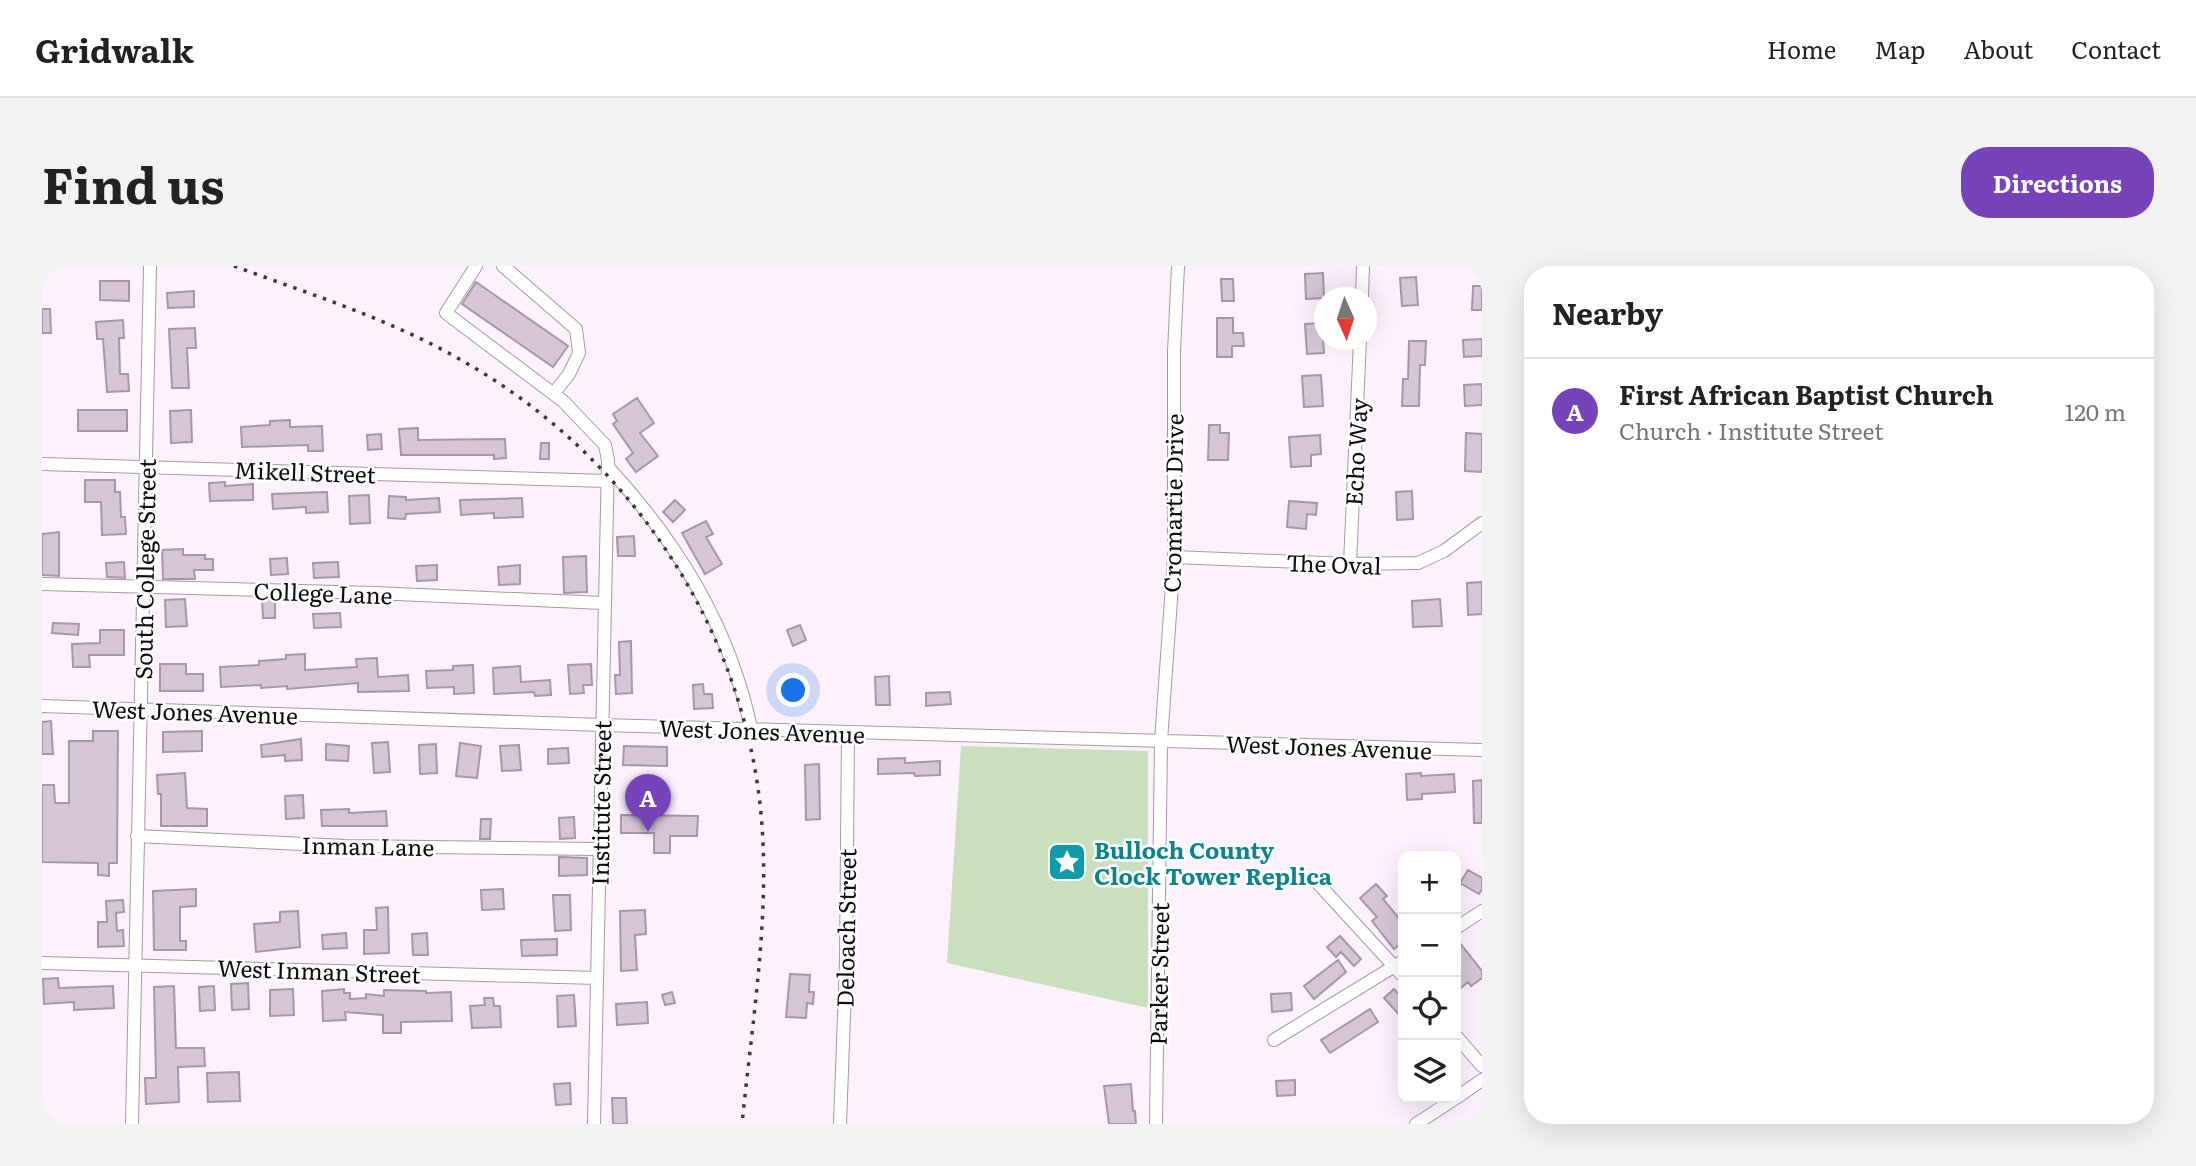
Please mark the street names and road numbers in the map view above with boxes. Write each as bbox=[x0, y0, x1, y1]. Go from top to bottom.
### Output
street label: Echo Way bbox=[1335, 396, 1375, 507]
street label: Cromartie Drive bbox=[1153, 413, 1191, 593]
street label: Mikell Street bbox=[234, 452, 377, 490]
street label: South College Street bbox=[125, 457, 163, 680]
street label: The Oval bbox=[1286, 544, 1383, 582]
street label: College Lane bbox=[253, 573, 393, 611]
street label: West Jones Avenue bbox=[91, 690, 299, 732]
street label: West Jones Avenue bbox=[658, 709, 866, 751]
street label: Institute Street bbox=[582, 719, 618, 886]
street label: West Jones Avenue bbox=[1225, 725, 1433, 767]
street label: Inman Lane bbox=[301, 827, 435, 863]
street label: Deloach Street bbox=[827, 847, 863, 1008]
street label: Parker Street bbox=[1140, 901, 1176, 1046]
street label: West Inman Street bbox=[217, 949, 422, 991]

